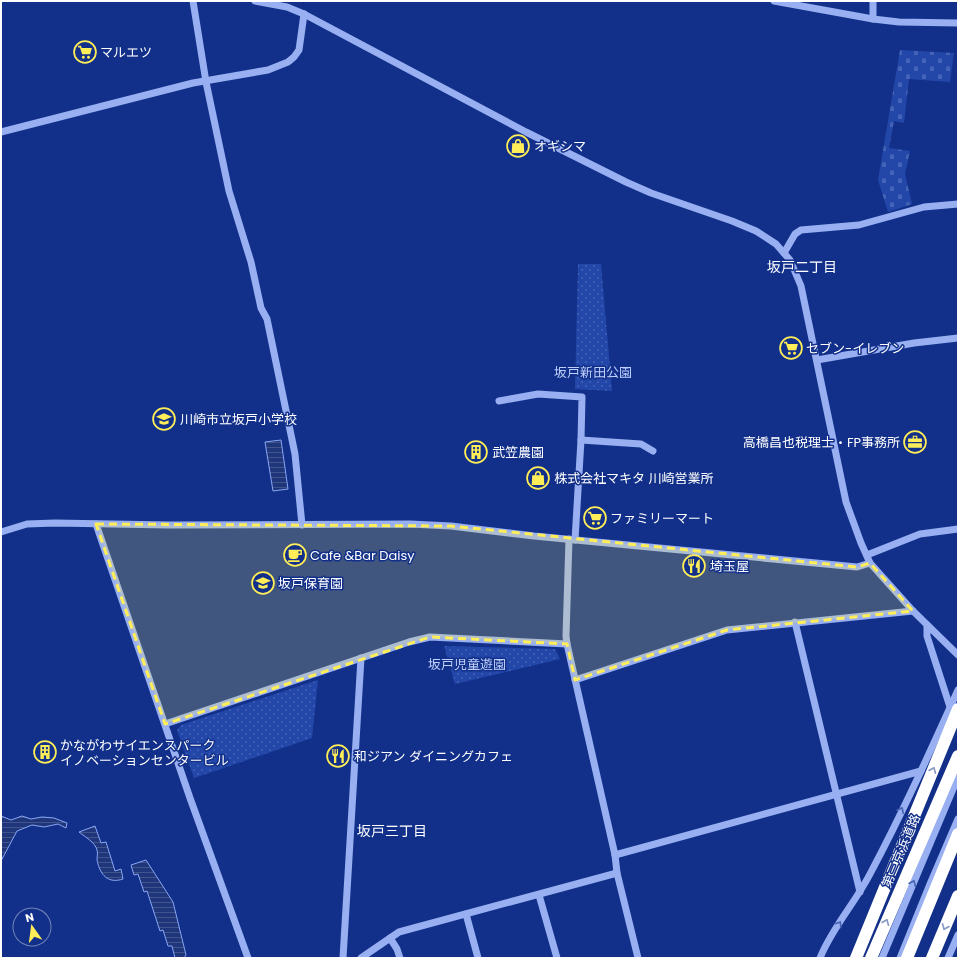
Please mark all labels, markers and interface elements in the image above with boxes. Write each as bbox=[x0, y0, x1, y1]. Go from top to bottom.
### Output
supermarket icon: マルエツ bbox=[72, 39, 98, 65]
place label: マルエツ bbox=[100, 43, 152, 62]
shop icon: オギシマ bbox=[505, 133, 531, 159]
place label: オギシマ bbox=[534, 137, 586, 156]
district label: 坂戸二丁目 bbox=[767, 257, 837, 277]
supermarket icon: セブン-イレブン bbox=[778, 335, 804, 361]
place label: セブン-イレブン bbox=[806, 339, 904, 358]
park label: 坂戸新田公園 bbox=[554, 363, 632, 382]
school or university icon: 川崎市立坂戸小学校 bbox=[151, 406, 177, 432]
place label: 川崎市立坂戸小学校 bbox=[180, 410, 297, 429]
office icon: 高橋昌也税理士・FP事務所 bbox=[902, 429, 928, 455]
place label: 高橋昌也税理士・FP事務所 bbox=[743, 433, 900, 452]
building icon: 武笠農園 bbox=[463, 439, 489, 465]
place label: 武笠農園 bbox=[492, 443, 544, 462]
shop icon: 株式会社マキタ 川崎営業所 bbox=[525, 465, 551, 491]
place label: 株式会社マキタ 川崎営業所 bbox=[554, 469, 713, 488]
supermarket icon: ファミリーマート bbox=[582, 505, 608, 531]
place label: ファミリーマート bbox=[610, 509, 714, 528]
cafe icon: Cafe &Bar Daisy bbox=[282, 542, 308, 568]
place label: Cafe &Bar Daisy bbox=[310, 546, 415, 565]
restaurant icon: 埼玉屋 bbox=[681, 553, 707, 579]
place label: 埼玉屋 bbox=[710, 557, 749, 576]
school or university icon: 坂戸保育園 bbox=[250, 570, 276, 596]
place label: 坂戸保育園 bbox=[278, 574, 343, 593]
park label: 坂戸児童遊園 bbox=[428, 655, 506, 674]
place label: かながわサイエンスパーク イノベーションセンタービル bbox=[60, 736, 229, 770]
building icon: かながわサイエンスパーク イノベーションセンタービル bbox=[32, 739, 58, 765]
restaurant icon: 和ジアン ダイニングカフェ bbox=[325, 743, 351, 769]
place label: 和ジアン ダイニングカフェ bbox=[354, 747, 513, 766]
one-way arrow bbox=[928, 766, 936, 773]
one-way arrow bbox=[897, 807, 904, 815]
street label: 第三京浜道路 bbox=[877, 811, 925, 891]
district label: 坂戸三丁目 bbox=[357, 821, 427, 841]
one-way arrow bbox=[908, 880, 916, 887]
north arrow bbox=[12, 907, 52, 947]
text: N bbox=[24, 909, 36, 926]
one-way arrow bbox=[882, 919, 890, 926]
one-way arrow bbox=[834, 921, 842, 928]
one-way arrow bbox=[942, 923, 950, 931]

